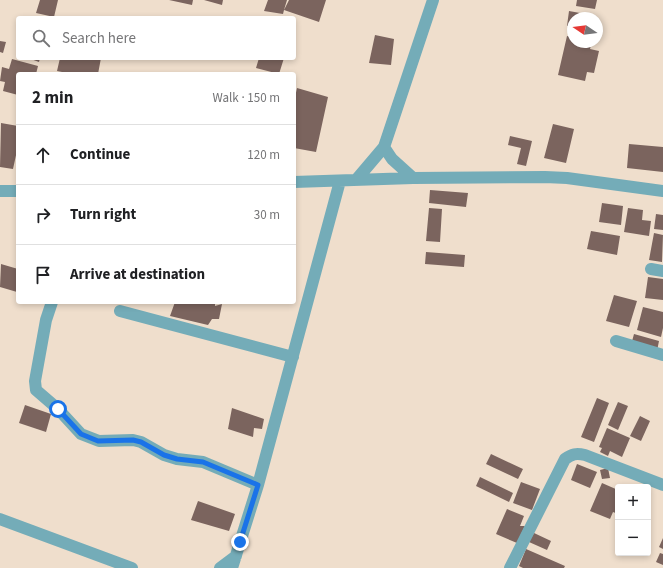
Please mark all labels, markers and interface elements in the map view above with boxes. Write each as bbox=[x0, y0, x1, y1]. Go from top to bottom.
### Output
north arrow bbox=[567, 12, 603, 48]
search box bbox=[16, 16, 296, 60]
icon: search bbox=[30, 27, 52, 49]
text: Search here bbox=[62, 28, 136, 49]
text: 2 min bbox=[32, 86, 73, 110]
text: Walk · 150 m bbox=[212, 89, 280, 107]
icon: ahead bbox=[32, 144, 54, 166]
text: Continue bbox=[70, 144, 130, 165]
text: 120 m bbox=[247, 146, 280, 164]
icon: right bbox=[32, 204, 54, 226]
text: Turn right bbox=[70, 204, 136, 225]
text: 30 m bbox=[254, 206, 280, 224]
icon: arrive bbox=[32, 264, 54, 286]
text: Arrive at destination bbox=[70, 264, 205, 285]
route start bbox=[49, 400, 67, 418]
map controls bbox=[615, 484, 651, 556]
button: + bbox=[615, 484, 651, 520]
button: − bbox=[615, 520, 651, 556]
route end bbox=[231, 533, 249, 551]

